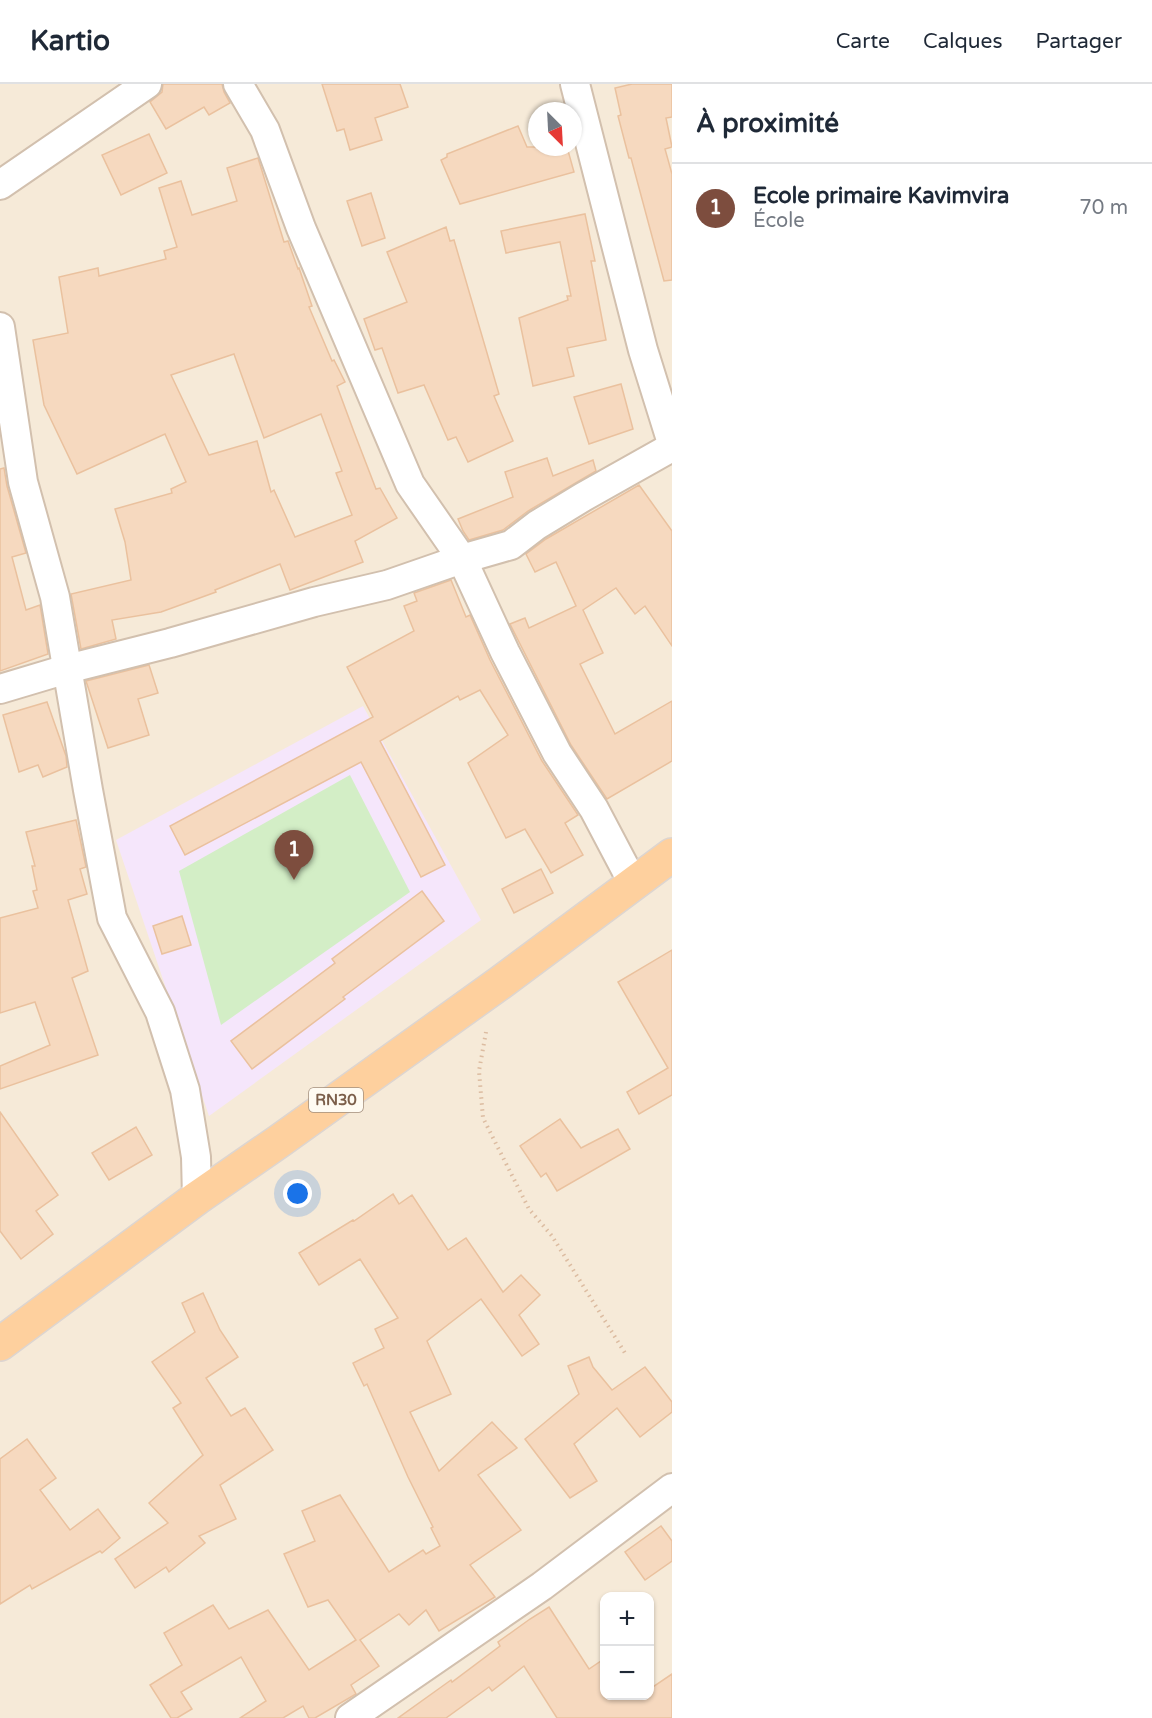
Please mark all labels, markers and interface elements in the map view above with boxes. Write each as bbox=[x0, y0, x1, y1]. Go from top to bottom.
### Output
text: Kartio bbox=[30, 24, 110, 58]
text: Carte bbox=[836, 29, 890, 54]
text: Calques bbox=[923, 29, 1003, 54]
text: Partager bbox=[1036, 29, 1122, 54]
north arrow bbox=[528, 102, 582, 156]
text: À proximité bbox=[696, 108, 839, 139]
text: Ecole primaire Kavimvira bbox=[753, 183, 1009, 209]
text: 1 bbox=[709, 196, 722, 220]
text: 70 m bbox=[1079, 196, 1128, 220]
text: École bbox=[753, 209, 805, 233]
pin: 1 bbox=[274, 830, 314, 880]
road number: RN30 bbox=[309, 1088, 363, 1112]
your location bbox=[283, 1179, 312, 1208]
map controls bbox=[600, 1592, 654, 1700]
button: + bbox=[600, 1592, 654, 1646]
button: − bbox=[600, 1646, 654, 1700]

